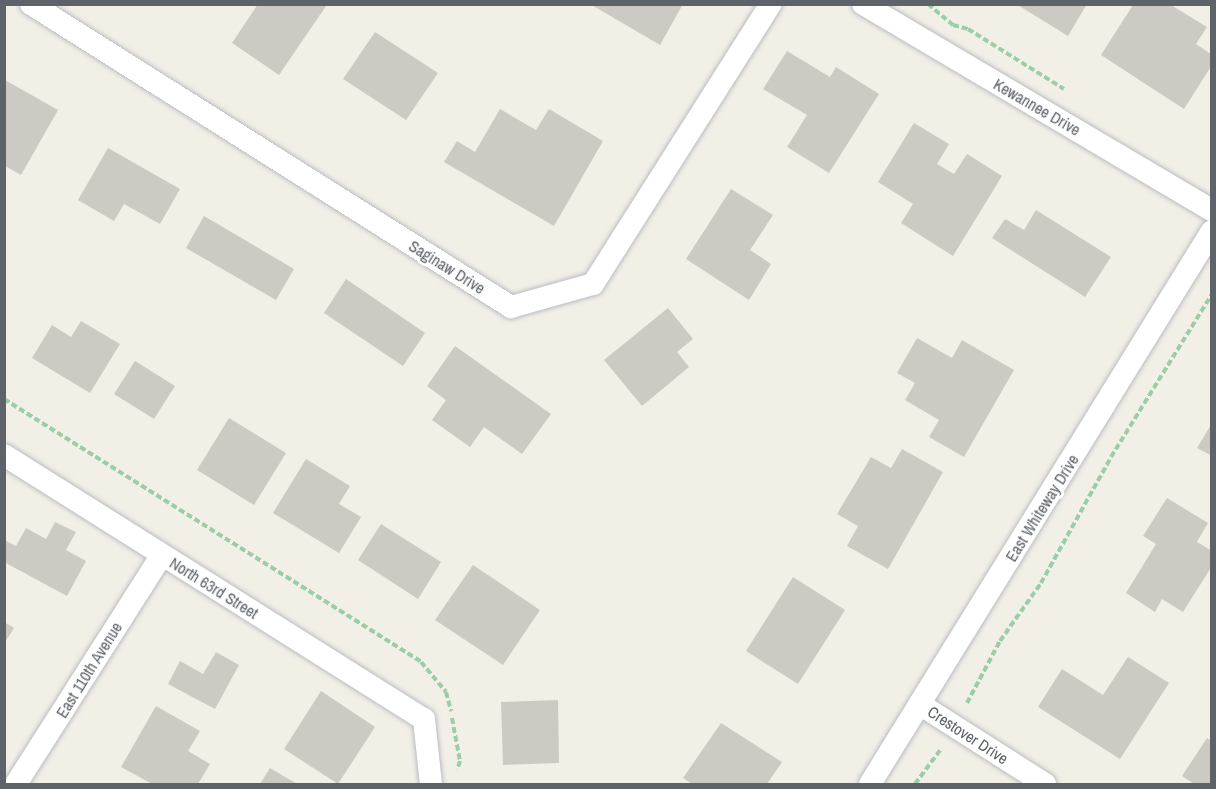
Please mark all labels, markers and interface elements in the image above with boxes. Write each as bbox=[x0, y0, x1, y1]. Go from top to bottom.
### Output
street label: Kewannee Drive bbox=[990, 74, 1084, 140]
street label: Saginaw Drive bbox=[405, 236, 489, 298]
street label: East Whiteway Drive bbox=[1001, 451, 1083, 565]
street label: North 63rd Street bbox=[166, 553, 262, 623]
street label: East 110th Avenue bbox=[52, 618, 126, 722]
street label: Crestover Drive bbox=[924, 702, 1012, 768]

